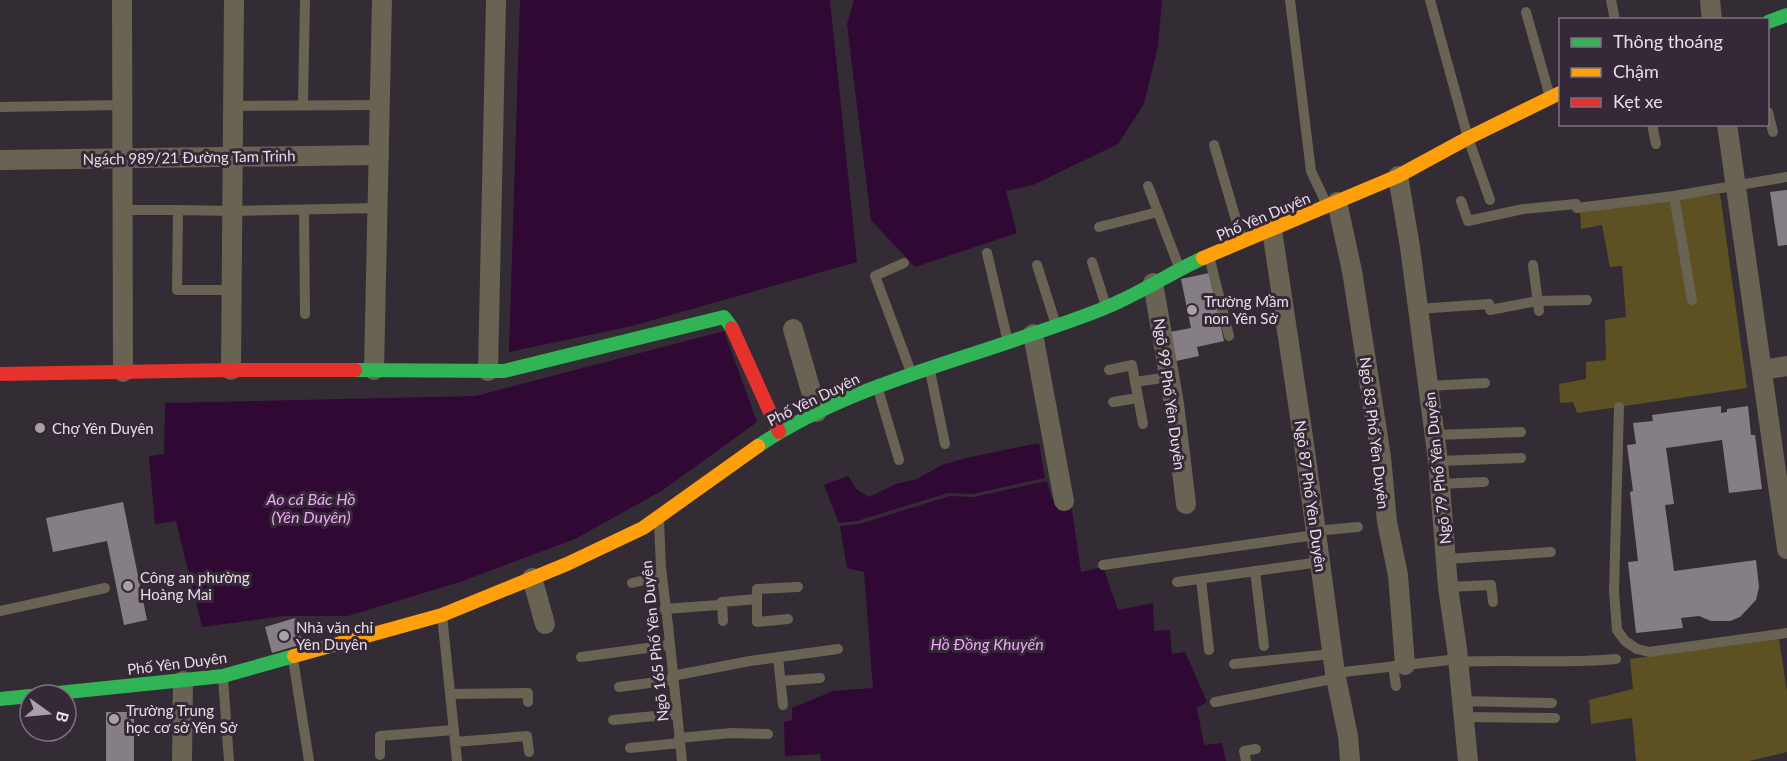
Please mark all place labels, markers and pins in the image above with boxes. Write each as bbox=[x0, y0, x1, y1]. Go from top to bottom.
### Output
place label: Trường Mầm non Yên Sở bbox=[1204, 292, 1289, 327]
marker: Trường Mầm non Yên Sở bbox=[1185, 303, 1199, 317]
place label: Chợ Yên Duyên bbox=[52, 419, 154, 437]
marker: Chợ Yên Duyên bbox=[33, 421, 47, 435]
place label: Công an phường Hoàng Mai bbox=[140, 568, 250, 603]
marker: Công an phường Hoàng Mai bbox=[121, 579, 135, 593]
place label: Nhà văn chỉ Yên Duyên bbox=[296, 618, 373, 653]
marker: Nhà văn chỉ Yên Duyên bbox=[277, 629, 291, 643]
place label: Trường Trung học cơ sở Yên Sở bbox=[126, 701, 238, 736]
marker: Trường Trung học cơ sở Yên Sở bbox=[107, 712, 121, 726]

